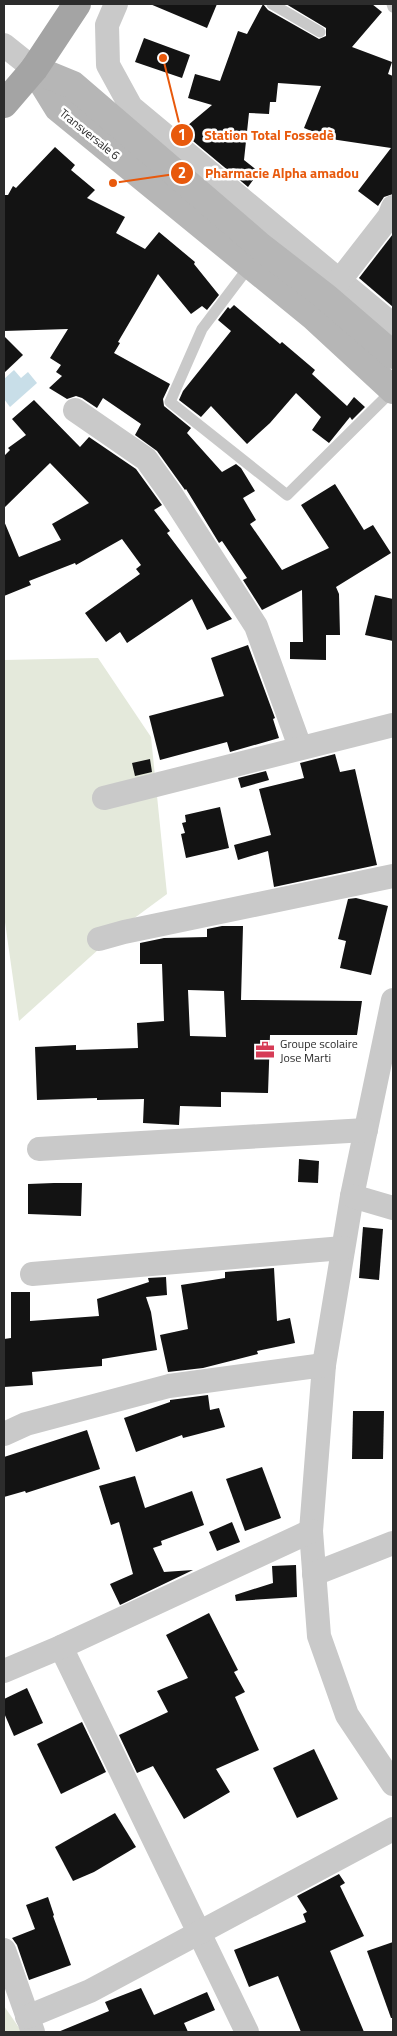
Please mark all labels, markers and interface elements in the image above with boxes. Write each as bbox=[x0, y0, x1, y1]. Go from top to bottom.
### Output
street label: Transversale 6 bbox=[56, 104, 125, 165]
callout: Station Total Fossedè bbox=[169, 121, 344, 150]
text: 1 bbox=[178, 123, 186, 146]
text: Station Total Fossedè bbox=[204, 124, 334, 145]
callout: Pharmacie Alpha amadou bbox=[170, 159, 369, 188]
text: 2 bbox=[178, 161, 186, 184]
text: Pharmacie Alpha amadou bbox=[205, 162, 359, 183]
place label: Groupe scolaire Jose Marti bbox=[280, 1034, 358, 1067]
office icon: Groupe scolaire Jose Marti bbox=[254, 1039, 276, 1061]

